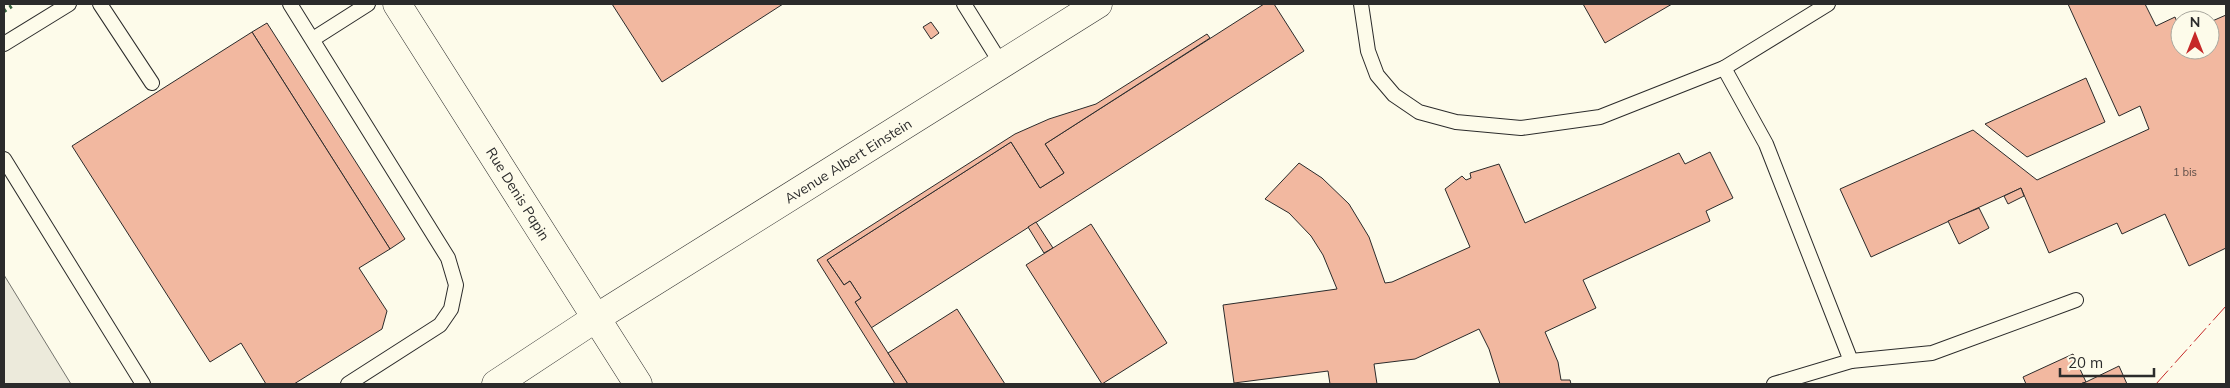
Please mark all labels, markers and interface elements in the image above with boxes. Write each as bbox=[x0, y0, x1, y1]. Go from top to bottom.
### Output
north arrow bbox=[2170, 10, 2220, 60]
text: N bbox=[2190, 13, 2200, 31]
street label: Avenue Albert Einstein bbox=[781, 115, 915, 207]
street label: Rue Denis Papin bbox=[482, 144, 554, 244]
house number: 1 bis bbox=[2173, 165, 2197, 179]
scale bar bbox=[2060, 346, 2154, 378]
text: 20 m bbox=[2068, 353, 2103, 372]

